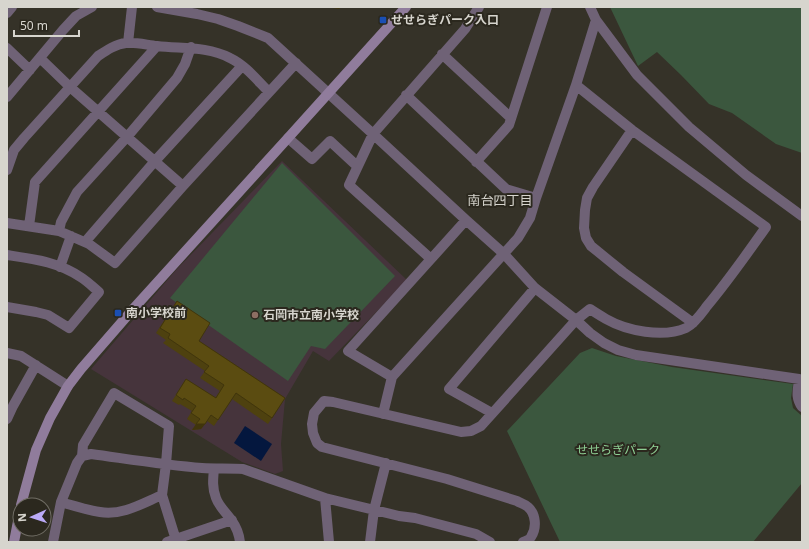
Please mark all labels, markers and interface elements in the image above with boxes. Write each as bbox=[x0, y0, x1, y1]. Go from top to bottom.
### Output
place label: せせらぎパーク入口 bbox=[391, 11, 499, 28]
scale bar bbox=[14, 12, 79, 38]
marker: せせらぎパーク入口 bbox=[378, 15, 388, 25]
text: 50 m bbox=[20, 17, 48, 34]
district label: 南台四丁目 bbox=[467, 191, 533, 209]
place label: 南小学校前 bbox=[126, 304, 186, 321]
place label: 石岡市立南小学校 bbox=[263, 306, 359, 323]
marker: 南小学校前 bbox=[113, 308, 123, 318]
marker: 石岡市立南小学校 bbox=[250, 310, 260, 320]
park label: せせらぎパーク bbox=[576, 441, 660, 458]
north arrow bbox=[12, 497, 52, 537]
text: N bbox=[14, 513, 29, 522]

